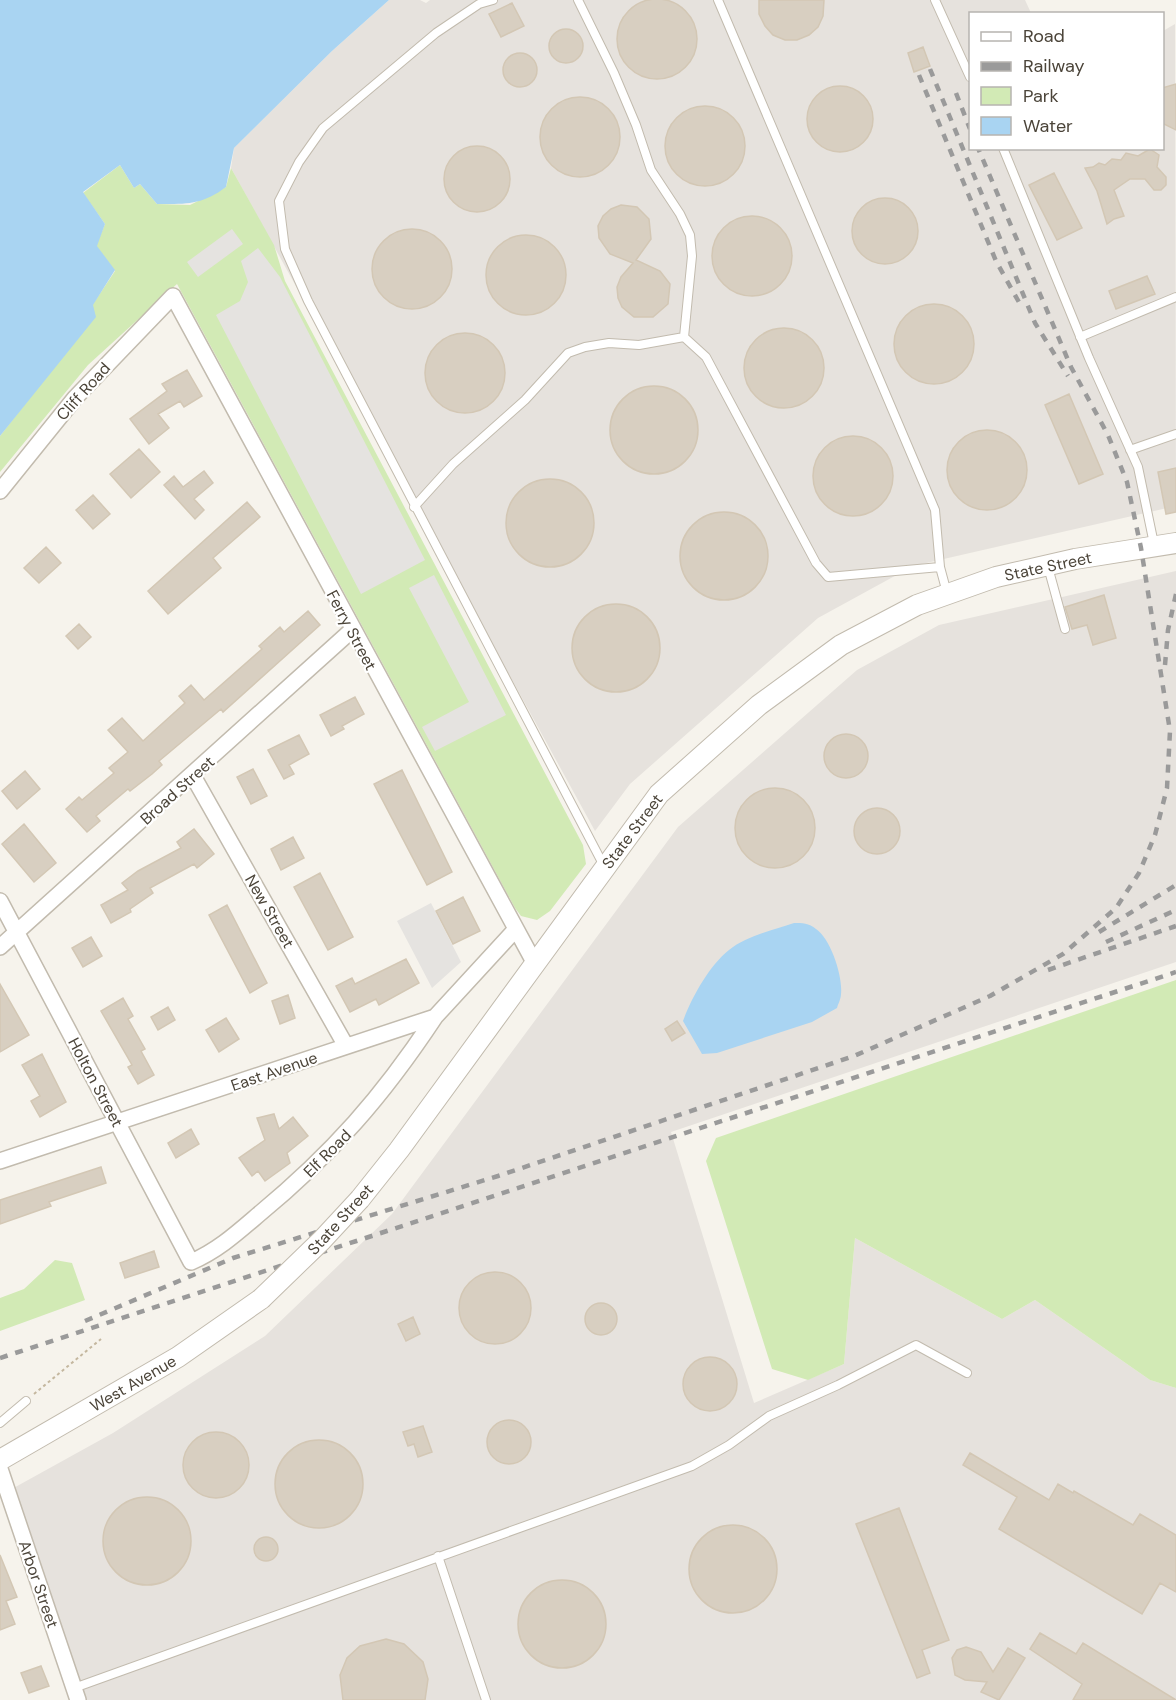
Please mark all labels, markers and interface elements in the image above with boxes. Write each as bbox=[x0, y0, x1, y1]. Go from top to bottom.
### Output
legend bbox=[969, 12, 1164, 150]
text: Road bbox=[1023, 24, 1065, 48]
text: Railway bbox=[1023, 54, 1085, 78]
text: Park bbox=[1023, 84, 1059, 108]
text: Water bbox=[1023, 114, 1073, 138]
street label: Cliff Road bbox=[52, 358, 115, 425]
street label: State Street bbox=[1003, 547, 1094, 586]
street label: Ferry Street bbox=[322, 587, 381, 674]
street label: Broad Street bbox=[136, 751, 219, 829]
street label: State Street bbox=[597, 790, 667, 873]
street label: New Street bbox=[240, 871, 299, 952]
street label: Holton Street bbox=[63, 1034, 128, 1131]
street label: East Avenue bbox=[228, 1047, 320, 1096]
street label: Elf Road bbox=[299, 1125, 356, 1182]
street label: State Street bbox=[303, 1179, 378, 1259]
street label: West Avenue bbox=[86, 1350, 180, 1417]
street label: Arbor Street bbox=[14, 1537, 63, 1631]

